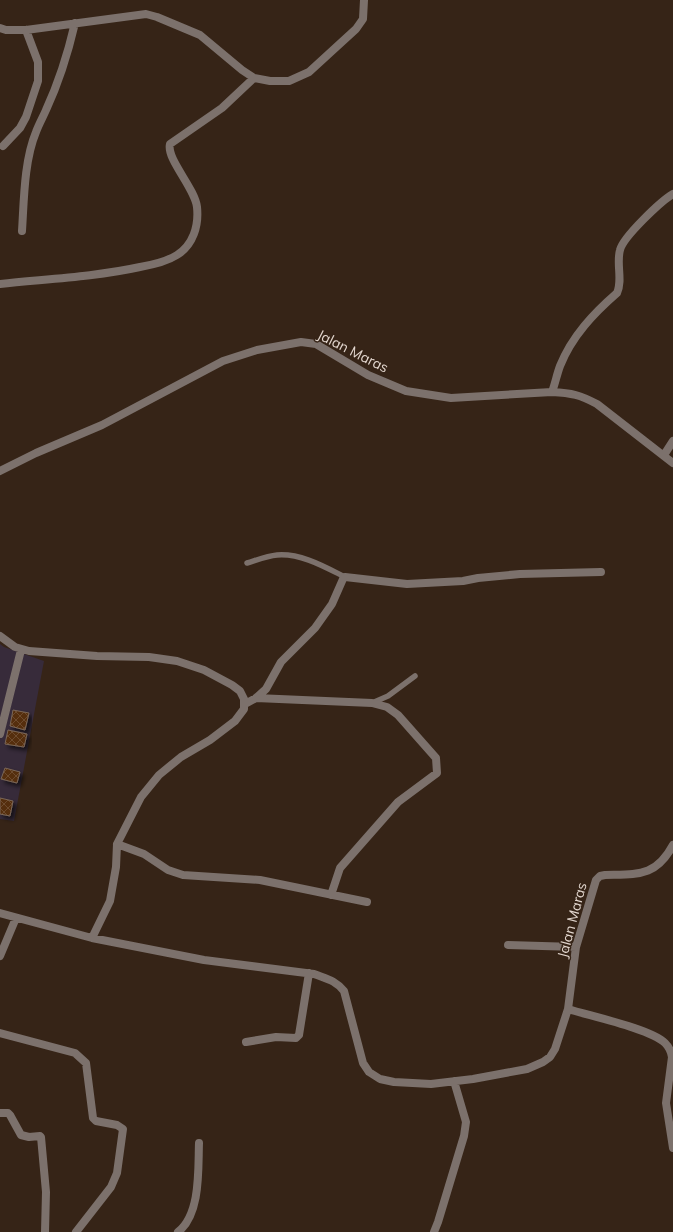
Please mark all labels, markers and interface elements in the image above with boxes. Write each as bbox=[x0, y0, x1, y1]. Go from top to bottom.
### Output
street label: Jalan Maras bbox=[314, 325, 392, 377]
street label: Jalan Maras bbox=[553, 880, 591, 960]

